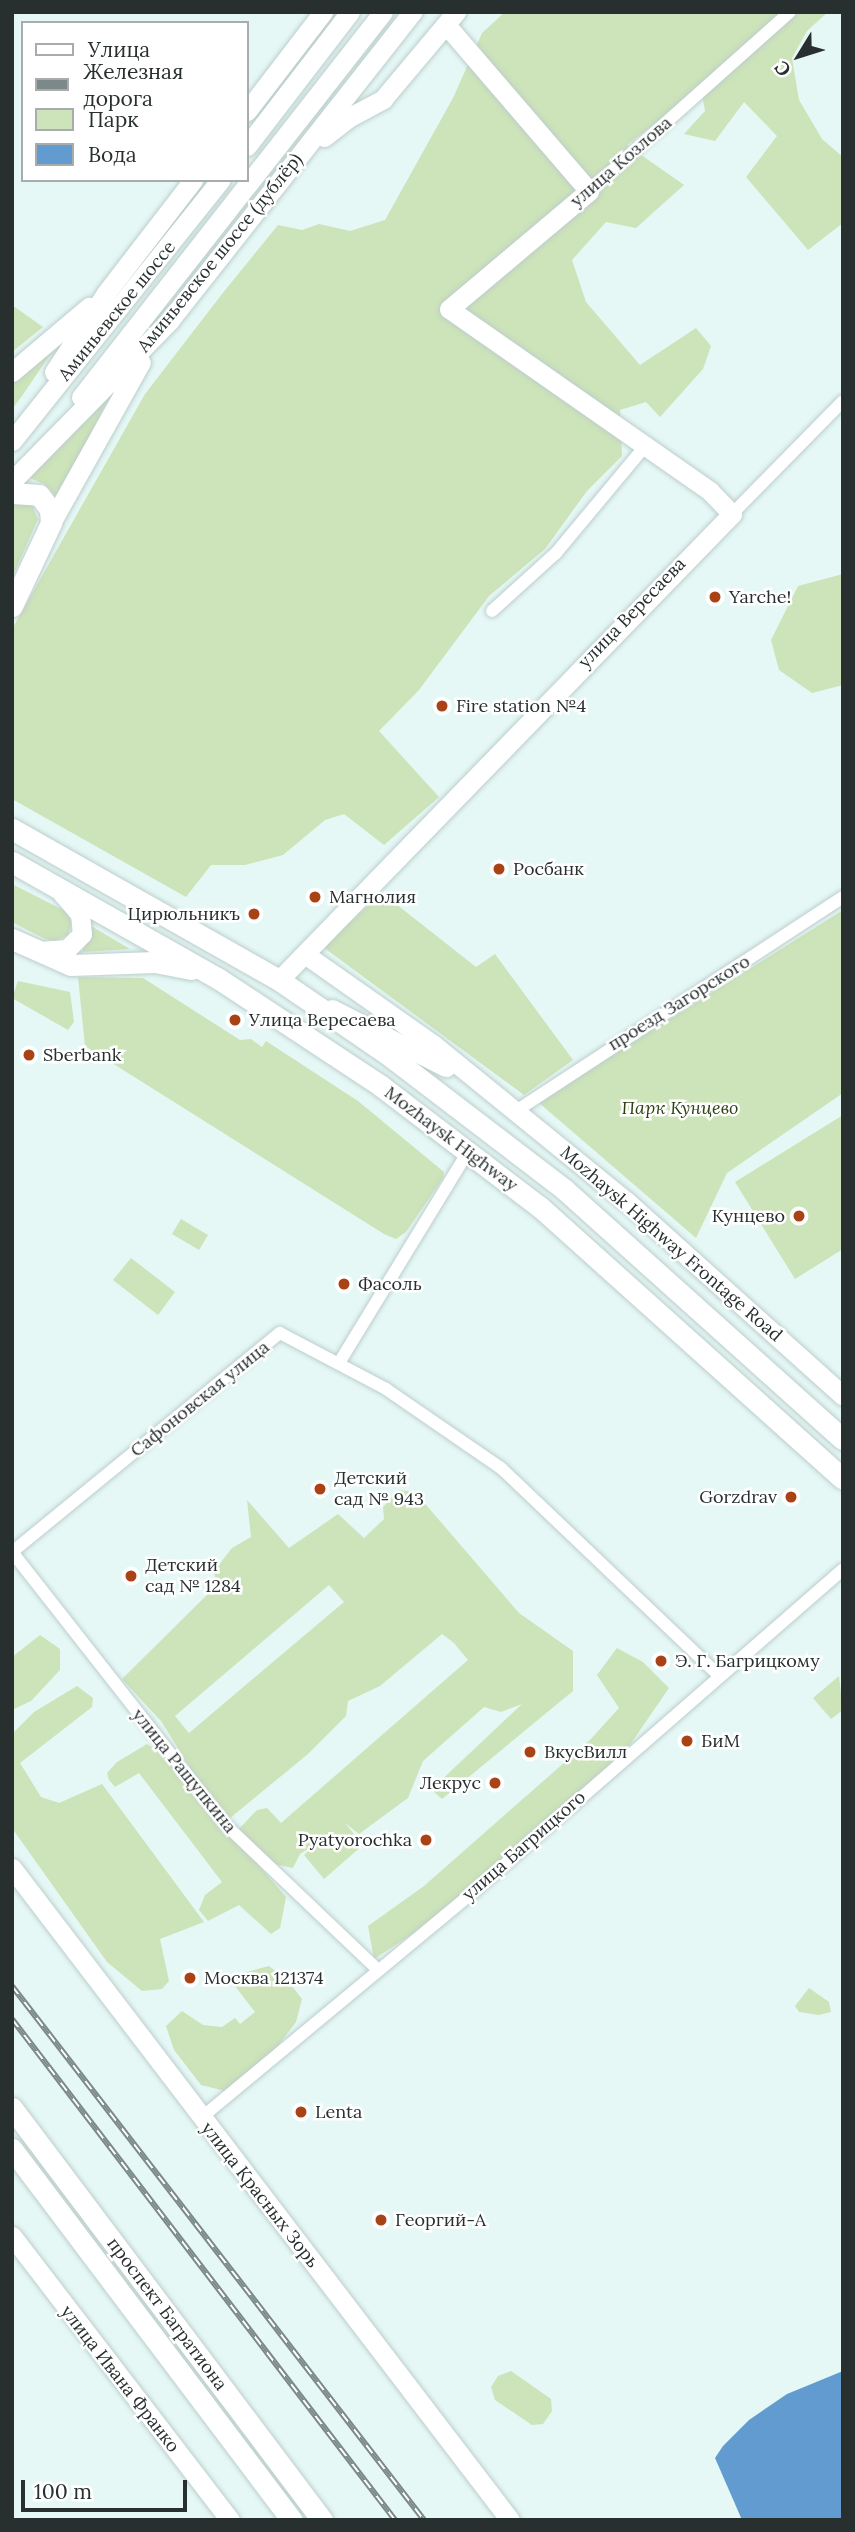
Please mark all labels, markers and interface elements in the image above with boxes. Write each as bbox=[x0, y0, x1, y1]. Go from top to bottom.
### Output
legend bbox=[21, 21, 248, 182]
north arrow bbox=[764, 21, 834, 91]
text: Улица bbox=[88, 36, 150, 63]
text: С bbox=[769, 56, 796, 81]
text: Железная дорога bbox=[83, 58, 183, 112]
text: Парк bbox=[88, 106, 138, 133]
street label: улица Козлова bbox=[566, 112, 676, 212]
text: Вода bbox=[88, 141, 137, 168]
street label: Аминьевское шоссе (дублёр) bbox=[133, 149, 307, 357]
street label: Аминьевское шоссе bbox=[54, 237, 180, 385]
street label: улица Вересаева bbox=[574, 553, 690, 673]
place label: Yarche! bbox=[729, 586, 791, 608]
marker: Yarche! bbox=[707, 589, 723, 605]
place label: Fire station №4 bbox=[456, 695, 586, 717]
marker: Fire station №4 bbox=[434, 698, 450, 714]
place label: Росбанк bbox=[513, 858, 584, 880]
marker: Росбанк bbox=[491, 861, 507, 877]
place label: Магнолия bbox=[329, 886, 416, 908]
marker: Магнолия bbox=[307, 889, 323, 905]
place label: Цирюльникъ bbox=[127, 903, 240, 925]
marker: Цирюльникъ bbox=[246, 906, 262, 922]
street label: проезд Загорского bbox=[604, 951, 754, 1055]
place label: Улица Вересаева bbox=[249, 1009, 396, 1031]
marker: Улица Вересаева bbox=[227, 1012, 243, 1028]
place label: Sberbank bbox=[43, 1044, 122, 1066]
marker: Sberbank bbox=[21, 1047, 37, 1063]
street label: Mozhaysk Highway bbox=[380, 1082, 522, 1196]
park label: Парк Кунцево bbox=[622, 1097, 738, 1119]
street label: Mozhaysk Highway Frontage Road bbox=[556, 1142, 786, 1346]
place label: Кунцево bbox=[712, 1205, 785, 1227]
marker: Кунцево bbox=[791, 1208, 807, 1224]
place label: Фасоль bbox=[358, 1273, 422, 1295]
marker: Фасоль bbox=[336, 1276, 352, 1292]
street label: Сафоновская улица bbox=[126, 1336, 274, 1462]
place label: Детский сад № 943 bbox=[334, 1468, 424, 1510]
marker: Детский сад № 943 bbox=[312, 1481, 328, 1497]
place label: Gorzdrav bbox=[699, 1486, 777, 1508]
marker: Gorzdrav bbox=[783, 1489, 799, 1505]
place label: Детский сад № 1284 bbox=[145, 1555, 241, 1598]
marker: Детский сад № 1284 bbox=[123, 1568, 139, 1584]
place label: Э. Г. Багрицкому bbox=[675, 1650, 820, 1672]
marker: Э. Г. Багрицкому bbox=[653, 1653, 669, 1669]
street label: улица Ращупкина bbox=[127, 1704, 241, 1838]
place label: БиМ bbox=[701, 1730, 740, 1752]
marker: БиМ bbox=[679, 1733, 695, 1749]
place label: ВкусВилл bbox=[544, 1741, 627, 1763]
marker: ВкусВилл bbox=[522, 1744, 538, 1760]
place label: Лекрус bbox=[420, 1772, 481, 1794]
marker: Лекрус bbox=[487, 1775, 503, 1791]
street label: улица Багрицкого bbox=[458, 1787, 590, 1905]
place label: Pyatyorochka bbox=[298, 1829, 412, 1851]
marker: Pyatyorochka bbox=[418, 1832, 434, 1848]
place label: Москва 121374 bbox=[204, 1967, 324, 1989]
marker: Москва 121374 bbox=[182, 1970, 198, 1986]
place label: Lenta bbox=[315, 2101, 362, 2123]
marker: Lenta bbox=[293, 2104, 309, 2120]
street label: улица Красных Зорь bbox=[196, 2118, 324, 2272]
place label: Георгий-А bbox=[395, 2209, 486, 2231]
marker: Георгий-А bbox=[373, 2212, 389, 2228]
street label: проспект Багратиона bbox=[103, 2233, 231, 2395]
street label: улица Ивана Франко bbox=[56, 2301, 184, 2457]
scale bar bbox=[24, 2466, 191, 2510]
text: 100 m bbox=[34, 2478, 92, 2505]

